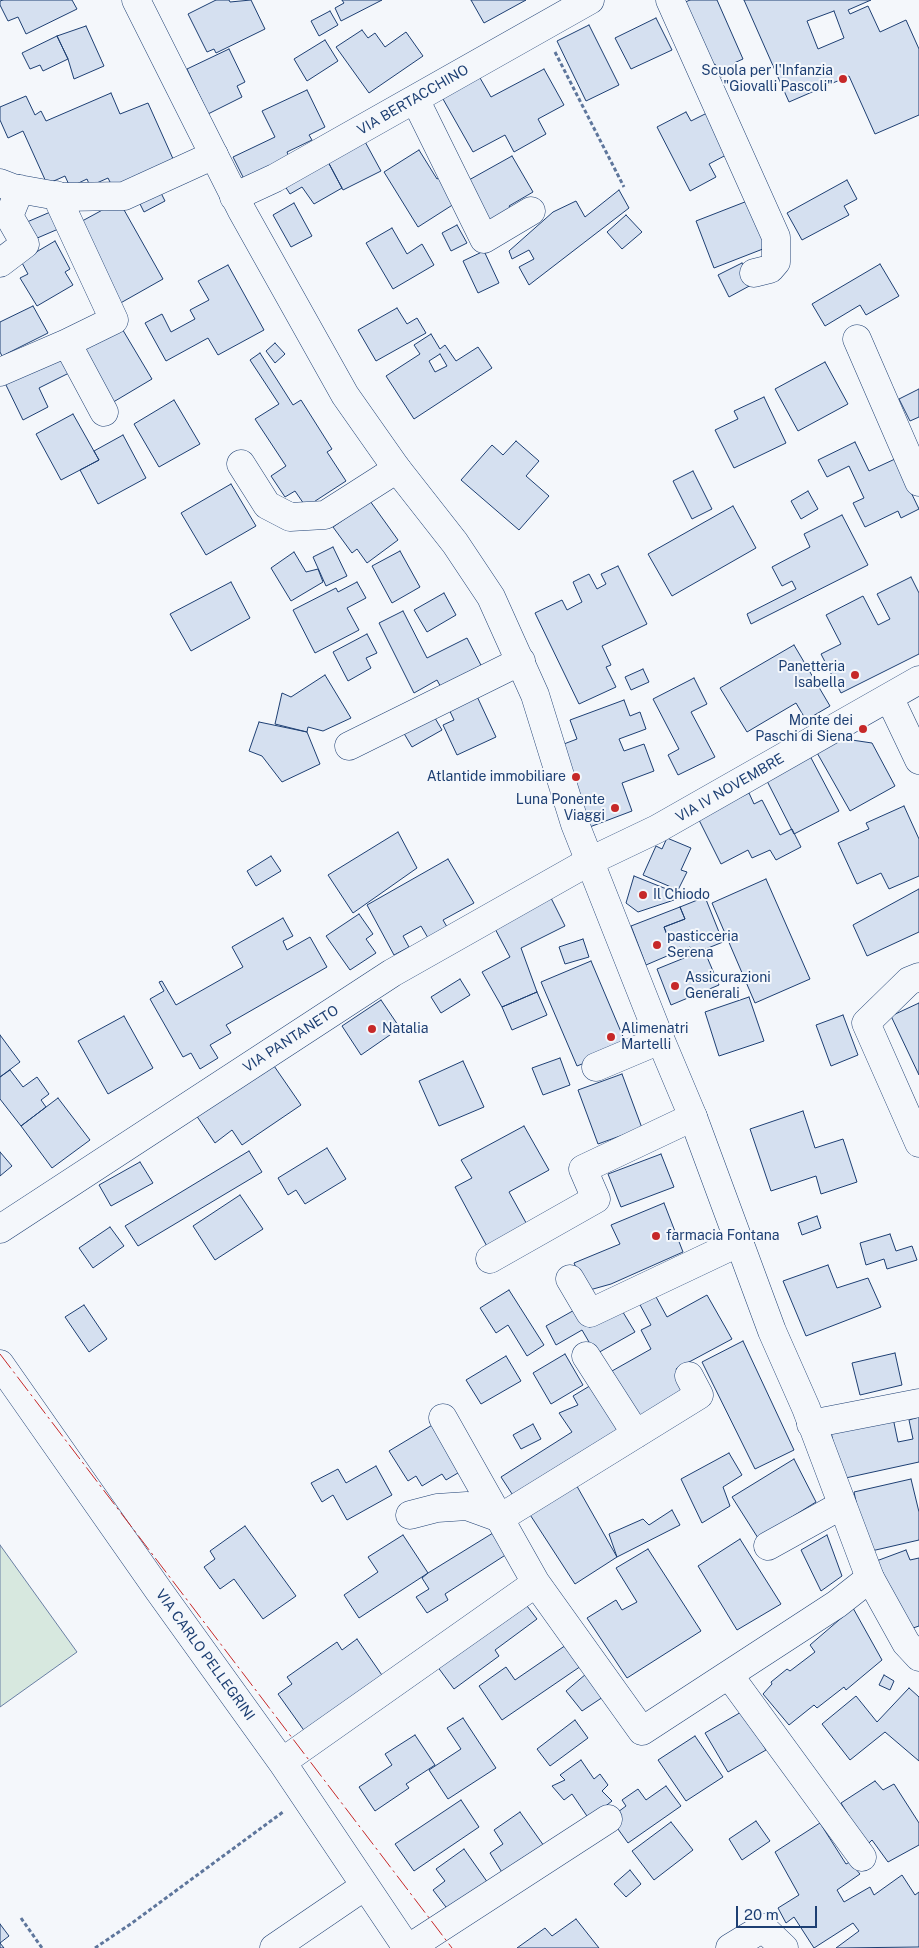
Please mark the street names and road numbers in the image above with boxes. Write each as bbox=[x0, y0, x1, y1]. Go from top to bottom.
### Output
street label: VIA BERTACCHINO bbox=[354, 61, 472, 139]
street label: VIA IV NOVEMBRE bbox=[673, 750, 787, 826]
street label: VIA PANTANETO bbox=[240, 1002, 342, 1076]
street label: VIA CARLO PELLEGRINI bbox=[152, 1586, 258, 1724]

